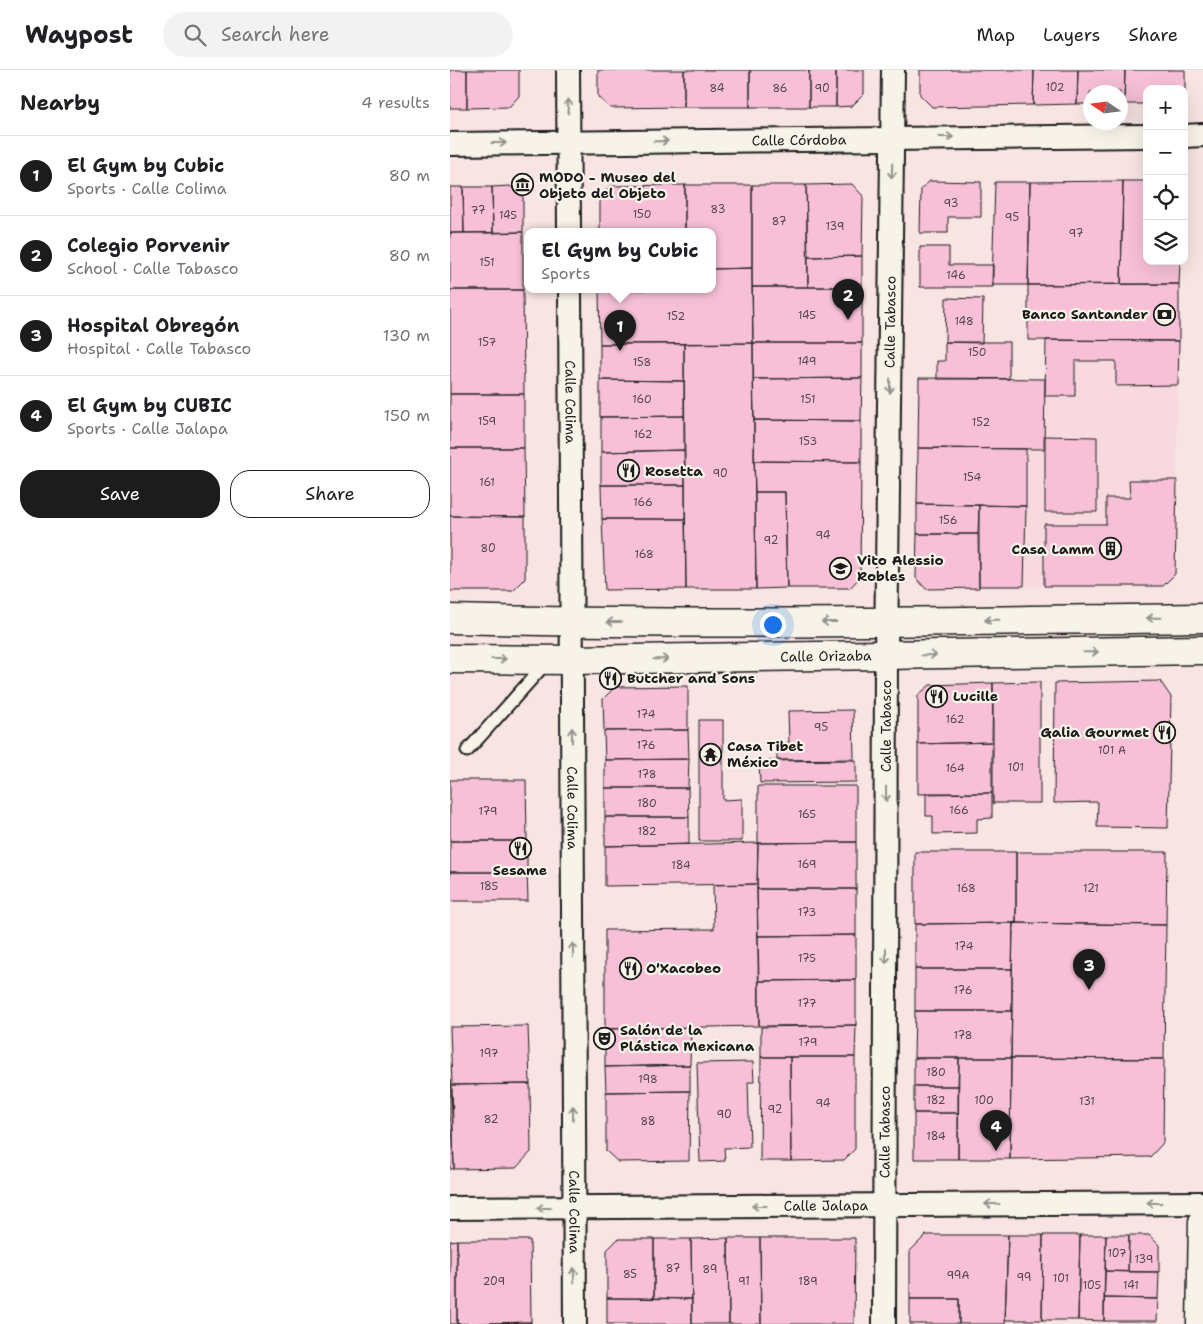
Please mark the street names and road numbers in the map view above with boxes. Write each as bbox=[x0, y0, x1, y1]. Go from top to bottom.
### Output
street label: Calle Córdoba bbox=[752, 130, 847, 150]
street label: Calle Tabasco bbox=[880, 276, 900, 368]
street label: Calle Colima bbox=[561, 360, 580, 444]
street label: Calle Orizaba bbox=[780, 646, 872, 666]
street label: Calle Tabasco bbox=[877, 680, 895, 772]
street label: Calle Colima bbox=[563, 766, 582, 850]
street label: Calle Tabasco bbox=[875, 1086, 894, 1178]
street label: Calle Colima bbox=[565, 1170, 584, 1254]
street label: Calle Jalapa bbox=[784, 1196, 869, 1215]

